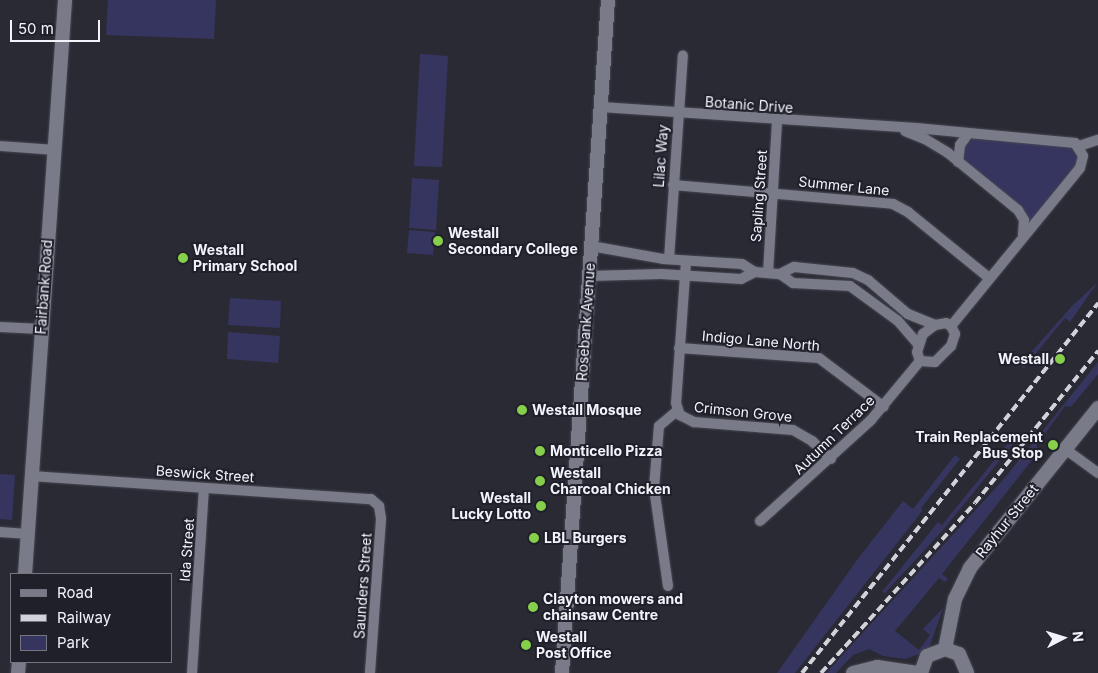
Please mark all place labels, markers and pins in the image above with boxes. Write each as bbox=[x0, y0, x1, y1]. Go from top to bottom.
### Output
place label: Westall Secondary College bbox=[448, 225, 578, 258]
marker: Westall Secondary College bbox=[432, 235, 444, 247]
place label: Westall Primary School bbox=[193, 242, 297, 274]
marker: Westall Primary School bbox=[177, 252, 189, 264]
place label: Westall bbox=[998, 351, 1049, 367]
marker: Westall bbox=[1053, 352, 1067, 366]
place label: Westall Mosque bbox=[532, 402, 642, 418]
marker: Westall Mosque bbox=[516, 404, 528, 416]
place label: Train Replacement Bus Stop bbox=[915, 429, 1043, 462]
marker: Train Replacement Bus Stop bbox=[1047, 439, 1059, 451]
place label: Monticello Pizza bbox=[550, 443, 662, 459]
marker: Monticello Pizza bbox=[534, 445, 546, 457]
place label: Westall Charcoal Chicken bbox=[550, 465, 671, 498]
marker: Westall Charcoal Chicken bbox=[534, 475, 546, 487]
place label: Westall Lucky Lotto bbox=[451, 490, 531, 522]
marker: Westall Lucky Lotto bbox=[535, 500, 547, 512]
place label: LBL Burgers bbox=[544, 530, 626, 546]
marker: LBL Burgers bbox=[528, 532, 540, 544]
place label: Clayton mowers and chainsaw Centre bbox=[543, 591, 683, 624]
marker: Clayton mowers and chainsaw Centre bbox=[527, 601, 539, 613]
place label: Westall Post Office bbox=[536, 629, 612, 662]
marker: Westall Post Office bbox=[520, 639, 532, 651]

